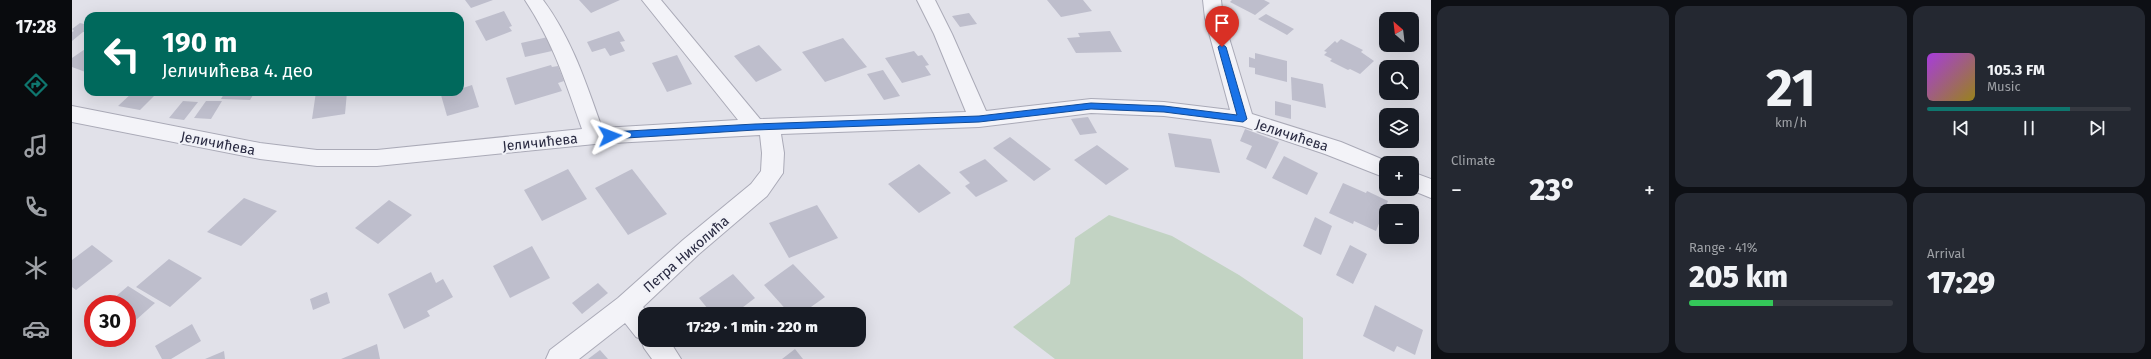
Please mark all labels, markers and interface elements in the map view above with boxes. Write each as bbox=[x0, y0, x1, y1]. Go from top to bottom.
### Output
pin bbox=[1205, 6, 1239, 47]
icon: arrive bbox=[1211, 12, 1233, 34]
north arrow bbox=[1379, 12, 1419, 52]
map controls bbox=[1379, 12, 1419, 244]
text: 17:28 bbox=[16, 16, 56, 38]
text: 190 m bbox=[162, 26, 237, 59]
icon: left bbox=[96, 28, 148, 80]
text: 21 bbox=[1766, 57, 1816, 120]
text: Јеличићева 4. део bbox=[162, 60, 313, 82]
button: search bbox=[1379, 60, 1419, 100]
text: 105.3 FM bbox=[1987, 61, 2045, 79]
icon: directions bbox=[22, 71, 50, 99]
text: Music bbox=[1987, 79, 2021, 94]
button: layers bbox=[1379, 108, 1419, 148]
position arrow bbox=[589, 115, 631, 157]
text: km/h bbox=[1775, 115, 1807, 130]
street label: Јеличићева bbox=[1253, 116, 1330, 155]
icon: previous bbox=[1950, 117, 1972, 139]
icon: pause bbox=[2018, 117, 2040, 139]
icon: next bbox=[2086, 117, 2108, 139]
street label: Јеличићева bbox=[179, 128, 257, 159]
street label: Јеличићева bbox=[502, 130, 579, 155]
icon: music bbox=[22, 132, 50, 160]
text: Climate bbox=[1451, 153, 1495, 168]
button: + bbox=[1379, 156, 1419, 196]
text: 23° bbox=[1530, 172, 1576, 208]
text: − bbox=[1451, 177, 1462, 204]
text: + bbox=[1644, 177, 1655, 204]
icon: phone bbox=[22, 193, 50, 221]
button: − bbox=[1379, 204, 1419, 244]
street label: Петра Николића bbox=[640, 213, 733, 296]
text: Range · 41% bbox=[1689, 240, 1758, 255]
text: Arrival bbox=[1927, 246, 1965, 261]
icon: climate bbox=[22, 254, 50, 282]
text: 205 km bbox=[1689, 259, 1788, 295]
text: 17:29 bbox=[1927, 265, 1995, 301]
speed limit sign: 30 bbox=[84, 295, 136, 347]
icon: car bbox=[22, 315, 50, 343]
text: 17:29 · 1 min · 220 m bbox=[686, 318, 818, 336]

